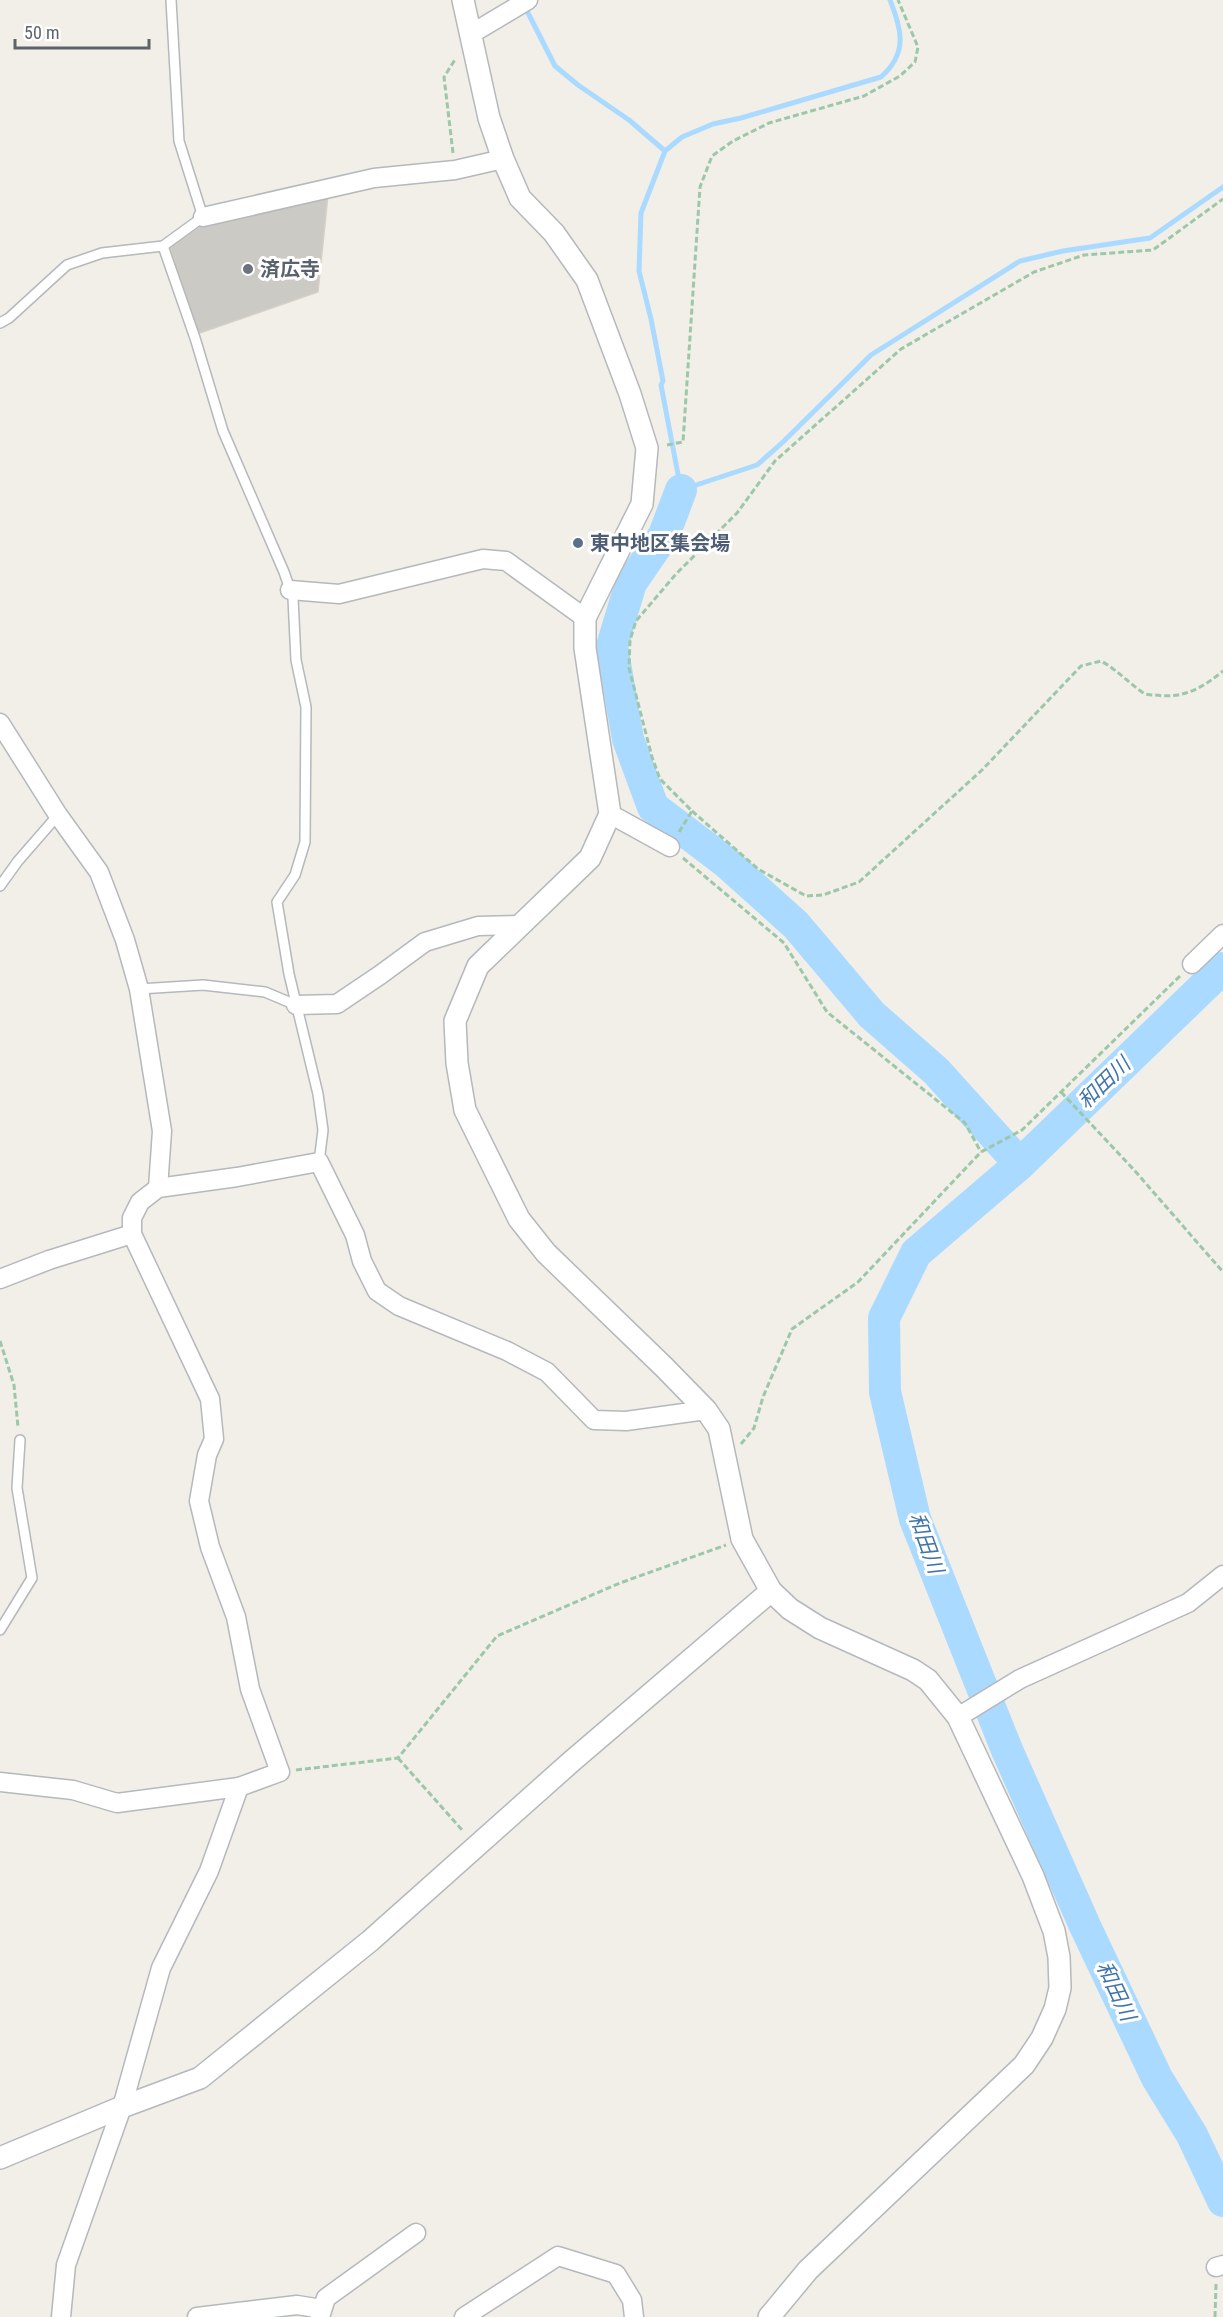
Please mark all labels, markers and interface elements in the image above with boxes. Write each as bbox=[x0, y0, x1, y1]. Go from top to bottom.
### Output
scale bar bbox=[15, 12, 148, 50]
text: 50 m bbox=[24, 22, 59, 43]
place label: 済広寺 bbox=[260, 257, 320, 281]
marker: 済広寺 bbox=[241, 262, 255, 276]
place label: 東中地区集会場 bbox=[590, 531, 730, 555]
marker: 東中地区集会場 bbox=[571, 536, 585, 550]
water label: 和田川 bbox=[1073, 1051, 1136, 1114]
water label: 和田川 bbox=[904, 1509, 949, 1579]
water label: 和田川 bbox=[1092, 1957, 1141, 2026]

